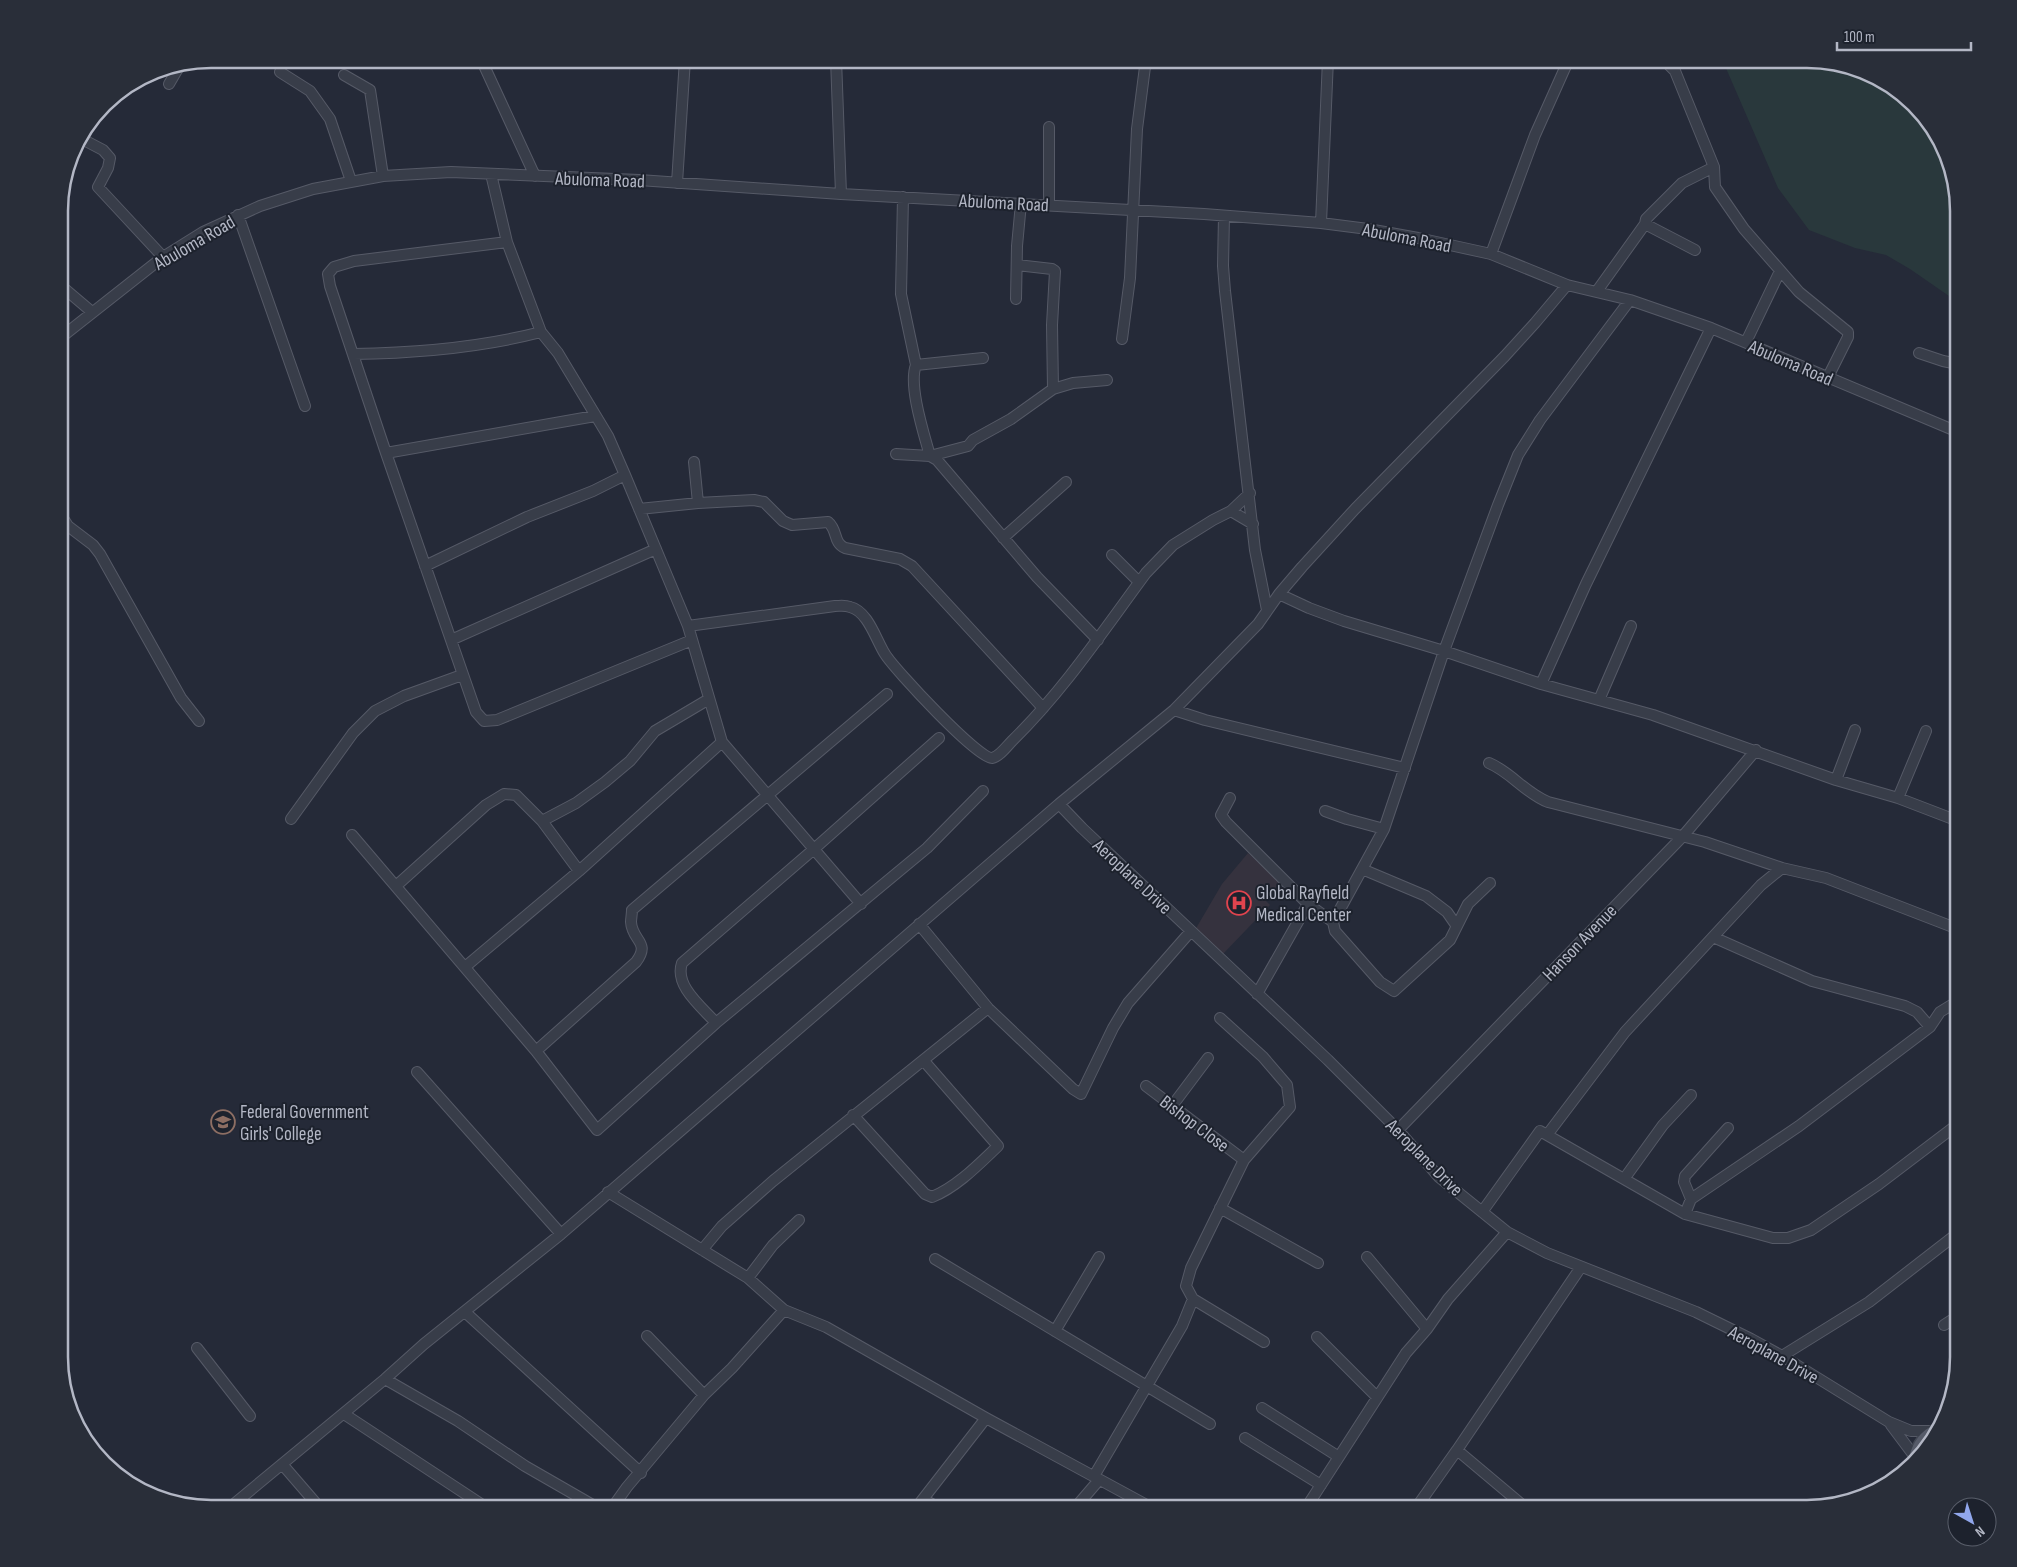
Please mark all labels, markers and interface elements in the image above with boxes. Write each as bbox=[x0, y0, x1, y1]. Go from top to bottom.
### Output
scale bar bbox=[1837, 20, 1971, 52]
text: 100 m bbox=[1844, 28, 1875, 47]
street label: Abuloma Road bbox=[554, 167, 645, 194]
street label: Abuloma Road bbox=[957, 190, 1049, 217]
street label: Abuloma Road bbox=[149, 211, 239, 276]
street label: Abuloma Road bbox=[1359, 218, 1453, 258]
street label: Abuloma Road bbox=[1744, 335, 1836, 392]
street label: Aeroplane Drive bbox=[1087, 834, 1176, 920]
place label: Global Rayfield Medical Center bbox=[1256, 882, 1352, 927]
hospital icon: Global Rayfield Medical Center bbox=[1226, 890, 1252, 916]
street label: Hanson Avenue bbox=[1538, 900, 1622, 986]
street label: Bishop Close bbox=[1155, 1091, 1233, 1158]
place label: Federal Government Girls' College bbox=[240, 1101, 369, 1146]
school or university icon: Federal Government Girls' College bbox=[210, 1109, 236, 1135]
street label: Aeroplane Drive bbox=[1380, 1114, 1467, 1201]
street label: Aeroplane Drive bbox=[1723, 1321, 1822, 1390]
north arrow bbox=[1947, 1497, 1997, 1547]
text: N bbox=[1972, 1523, 1988, 1541]

